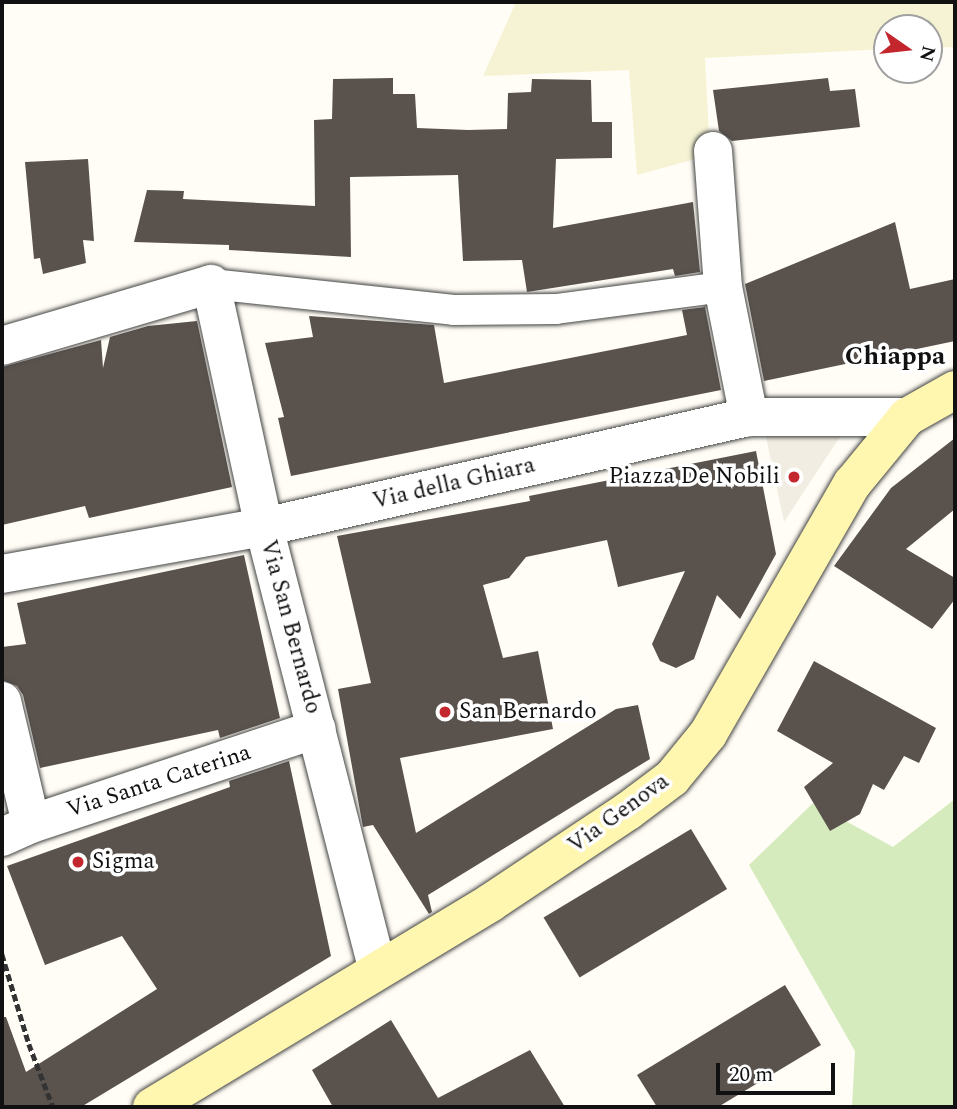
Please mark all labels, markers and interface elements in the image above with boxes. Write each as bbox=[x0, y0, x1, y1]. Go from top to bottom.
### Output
north arrow bbox=[873, 14, 943, 84]
text: N bbox=[911, 43, 943, 65]
district label: Chiappa bbox=[845, 341, 945, 373]
street label: Via della Ghiara bbox=[370, 452, 538, 516]
place label: Piazza De Nobili bbox=[609, 463, 780, 491]
marker: Piazza De Nobili bbox=[786, 469, 802, 485]
street label: Via San Bernardo bbox=[254, 537, 326, 717]
place label: San Bernardo bbox=[459, 698, 597, 726]
marker: San Bernardo bbox=[437, 704, 453, 720]
street label: Via Santa Caterina bbox=[64, 739, 254, 825]
street label: Via Genova bbox=[563, 768, 675, 860]
place label: Sigma bbox=[92, 848, 155, 876]
marker: Sigma bbox=[70, 854, 86, 870]
scale bar bbox=[719, 1050, 838, 1094]
text: 20 m bbox=[729, 1059, 773, 1091]

